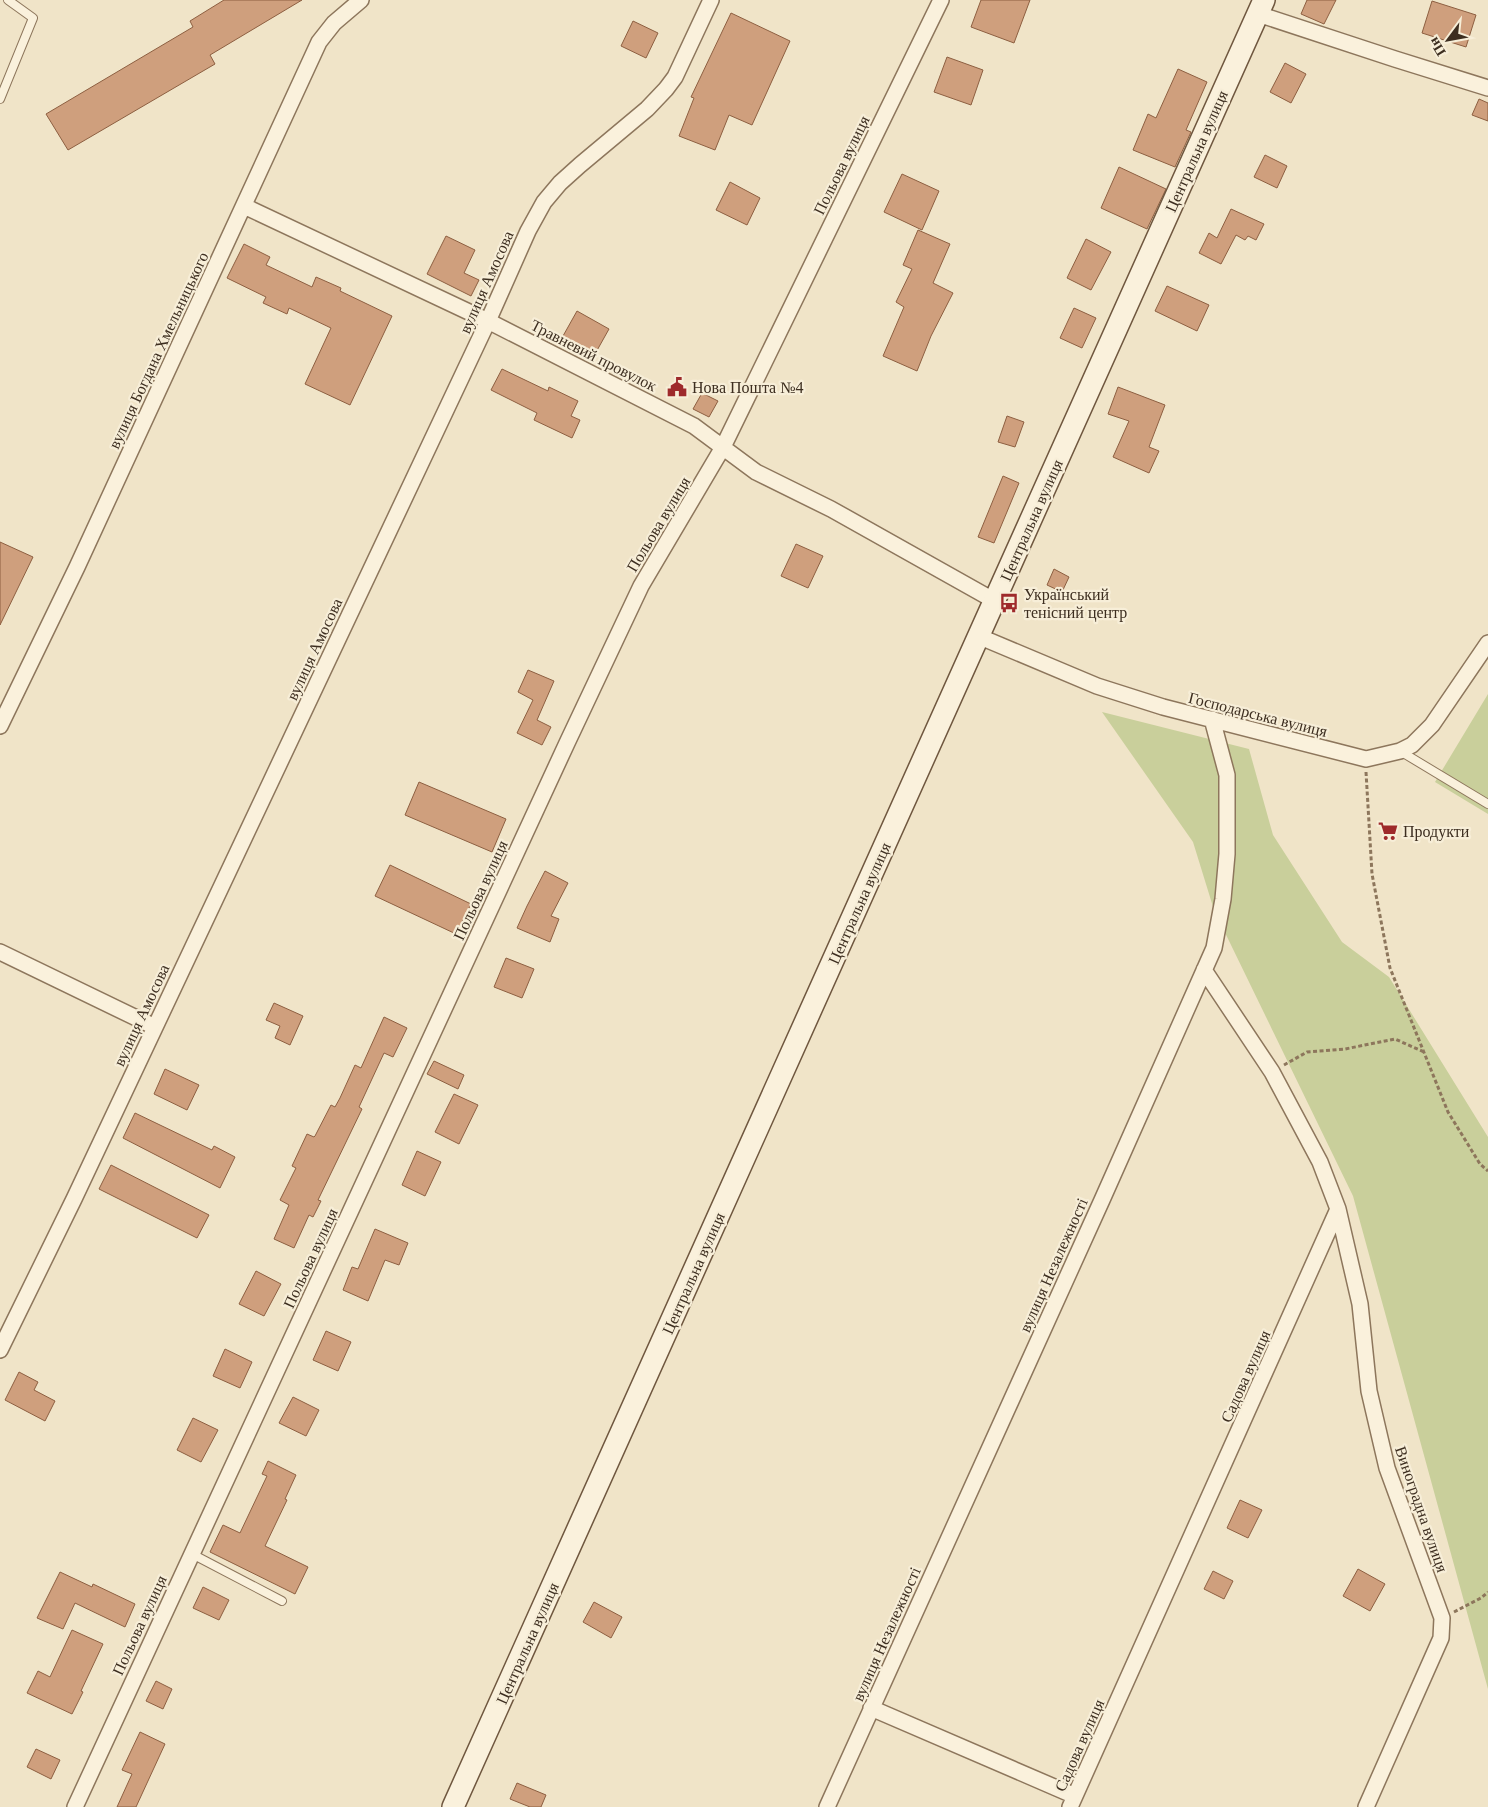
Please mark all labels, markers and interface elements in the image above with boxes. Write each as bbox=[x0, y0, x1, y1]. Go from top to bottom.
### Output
north arrow bbox=[1423, 15, 1473, 65]
text: Пн bbox=[1426, 35, 1449, 59]
street label: Центральна вулиця bbox=[1162, 87, 1232, 215]
street label: Польова вулиця bbox=[810, 112, 874, 218]
street label: вулиця Амосова bbox=[456, 228, 518, 336]
street label: вулиця Богдана Хмельницького bbox=[105, 249, 212, 452]
street label: Травневий провулок bbox=[528, 316, 660, 396]
public building icon: Нова Пошта №4 bbox=[666, 376, 688, 398]
place label: Нова Пошта №4 bbox=[692, 379, 803, 396]
street label: Центральна вулиця bbox=[997, 456, 1067, 584]
street label: Польова вулиця bbox=[623, 473, 695, 575]
place label: Український тенісний центр bbox=[1024, 586, 1127, 622]
bus stop icon: Український тенісний центр bbox=[998, 592, 1020, 614]
street label: вулиця Амосова bbox=[283, 596, 346, 703]
street label: Господарська вулиця bbox=[1186, 689, 1330, 741]
supermarket icon: Продукти bbox=[1377, 820, 1399, 842]
place label: Продукти bbox=[1403, 823, 1470, 841]
street label: Польова вулиця bbox=[450, 837, 512, 943]
street label: Центральна вулиця bbox=[825, 839, 895, 967]
street label: вулиця Амосова bbox=[110, 962, 173, 1069]
street label: вулиця Незалежності bbox=[1016, 1195, 1092, 1335]
street label: Польова вулиця bbox=[280, 1205, 342, 1311]
street label: Центральна вулиця bbox=[659, 1209, 729, 1337]
street label: Садова вулиця bbox=[1218, 1327, 1275, 1425]
street label: Виноградна вулиця bbox=[1391, 1444, 1451, 1575]
street label: вулиця Незалежності bbox=[849, 1564, 925, 1704]
street label: Польова вулиця bbox=[109, 1572, 171, 1678]
street label: Центральна вулиця bbox=[493, 1579, 563, 1707]
street label: Садова вулиця bbox=[1052, 1696, 1109, 1794]

